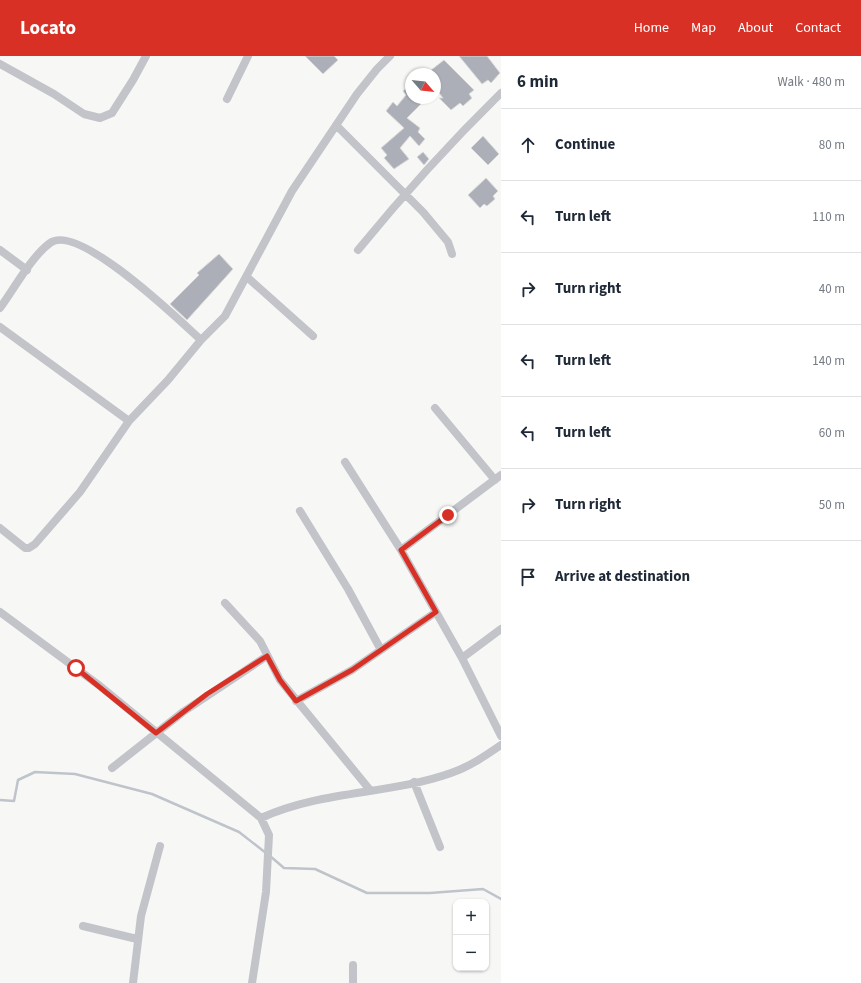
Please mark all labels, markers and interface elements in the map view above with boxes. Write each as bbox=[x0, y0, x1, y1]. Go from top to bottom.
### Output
text: Locato bbox=[20, 15, 76, 42]
text: Home bbox=[634, 18, 669, 38]
text: Map bbox=[691, 18, 716, 38]
text: About bbox=[738, 18, 773, 38]
text: Contact bbox=[795, 18, 841, 38]
north arrow bbox=[405, 68, 441, 104]
text: 6 min bbox=[517, 70, 558, 94]
text: Walk · 480 m bbox=[777, 73, 845, 91]
icon: ahead bbox=[517, 134, 539, 156]
text: Continue bbox=[555, 134, 615, 155]
text: 80 m bbox=[819, 136, 845, 154]
icon: left bbox=[517, 206, 539, 228]
text: Turn left bbox=[555, 206, 611, 227]
text: 110 m bbox=[812, 208, 845, 226]
icon: right bbox=[517, 278, 539, 300]
text: Turn right bbox=[555, 278, 621, 299]
text: 40 m bbox=[819, 280, 845, 298]
icon: left bbox=[517, 350, 539, 372]
text: Turn left bbox=[555, 350, 611, 371]
text: 140 m bbox=[812, 352, 845, 370]
icon: left bbox=[517, 422, 539, 444]
text: Turn left bbox=[555, 422, 611, 443]
text: 60 m bbox=[819, 424, 845, 442]
icon: right bbox=[517, 494, 539, 516]
text: Turn right bbox=[555, 494, 621, 515]
text: 50 m bbox=[819, 496, 845, 514]
route end bbox=[439, 506, 457, 524]
icon: arrive bbox=[517, 566, 539, 588]
text: Arrive at destination bbox=[555, 566, 690, 587]
route start bbox=[67, 659, 85, 677]
map controls bbox=[453, 899, 489, 971]
button: + bbox=[453, 899, 489, 935]
button: − bbox=[453, 935, 489, 971]

